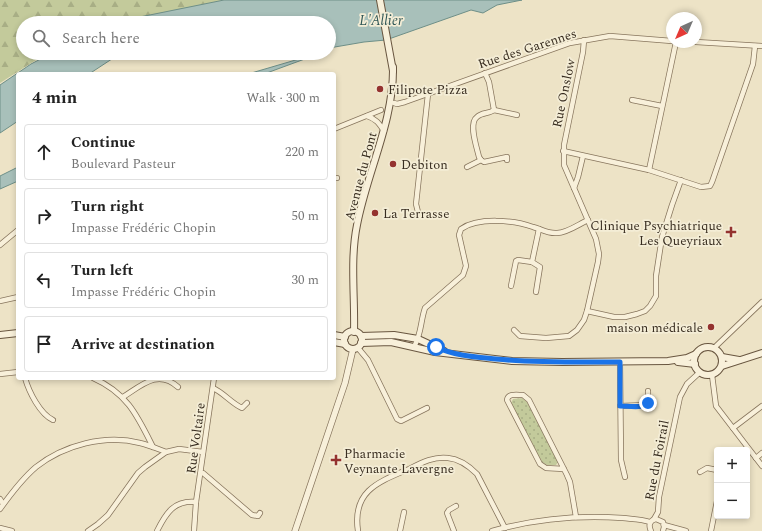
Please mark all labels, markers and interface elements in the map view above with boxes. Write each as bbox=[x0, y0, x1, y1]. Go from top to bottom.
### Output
water label: L'Allier bbox=[359, 10, 403, 31]
north arrow bbox=[666, 12, 702, 48]
search box bbox=[16, 16, 336, 60]
street label: Rue des Garennes bbox=[475, 24, 579, 74]
icon: search bbox=[30, 27, 52, 49]
text: Search here bbox=[62, 27, 140, 50]
street label: Rue Onslow bbox=[547, 56, 581, 129]
place label: Filipote Pizza bbox=[388, 80, 468, 100]
marker: Filipote Pizza bbox=[375, 84, 385, 94]
text: 4 min bbox=[32, 85, 77, 111]
text: Walk · 300 m bbox=[246, 88, 320, 108]
street label: Avenue du Pont bbox=[340, 129, 383, 223]
text: Continue bbox=[71, 131, 136, 154]
icon: ahead bbox=[33, 141, 55, 163]
text: 220 m bbox=[285, 142, 319, 162]
text: Boulevard Pasteur bbox=[71, 154, 176, 174]
place label: Debiton bbox=[401, 155, 448, 175]
marker: Debiton bbox=[388, 159, 398, 169]
text: Turn right bbox=[71, 195, 144, 218]
place label: La Terrasse bbox=[383, 204, 449, 224]
icon: right bbox=[33, 205, 55, 227]
text: 50 m bbox=[292, 206, 319, 226]
marker: La Terrasse bbox=[370, 208, 380, 218]
place label: Clinique Psychiatrique Les Queyriaux bbox=[590, 216, 723, 251]
text: Impasse Frédéric Chopin bbox=[71, 218, 216, 238]
marker: Clinique Psychiatrique Les Queyriaux bbox=[725, 226, 737, 238]
text: Turn left bbox=[71, 259, 133, 282]
icon: left bbox=[33, 269, 55, 291]
text: 30 m bbox=[292, 270, 319, 290]
text: Impasse Frédéric Chopin bbox=[71, 282, 216, 302]
place label: maison médicale bbox=[607, 318, 703, 338]
marker: maison médicale bbox=[706, 322, 716, 332]
icon: arrive bbox=[33, 333, 55, 355]
text: Arrive at destination bbox=[71, 333, 215, 356]
route start bbox=[427, 338, 445, 356]
route end bbox=[639, 394, 657, 412]
street label: Rue Voltaire bbox=[181, 401, 211, 475]
street label: Rue du Foirail bbox=[639, 418, 675, 502]
place label: Pharmacie Veynante Lavergne bbox=[344, 444, 454, 479]
map controls bbox=[714, 447, 750, 519]
button: + bbox=[714, 447, 750, 483]
marker: Pharmacie Veynante Lavergne bbox=[331, 455, 341, 465]
button: − bbox=[714, 483, 750, 519]

